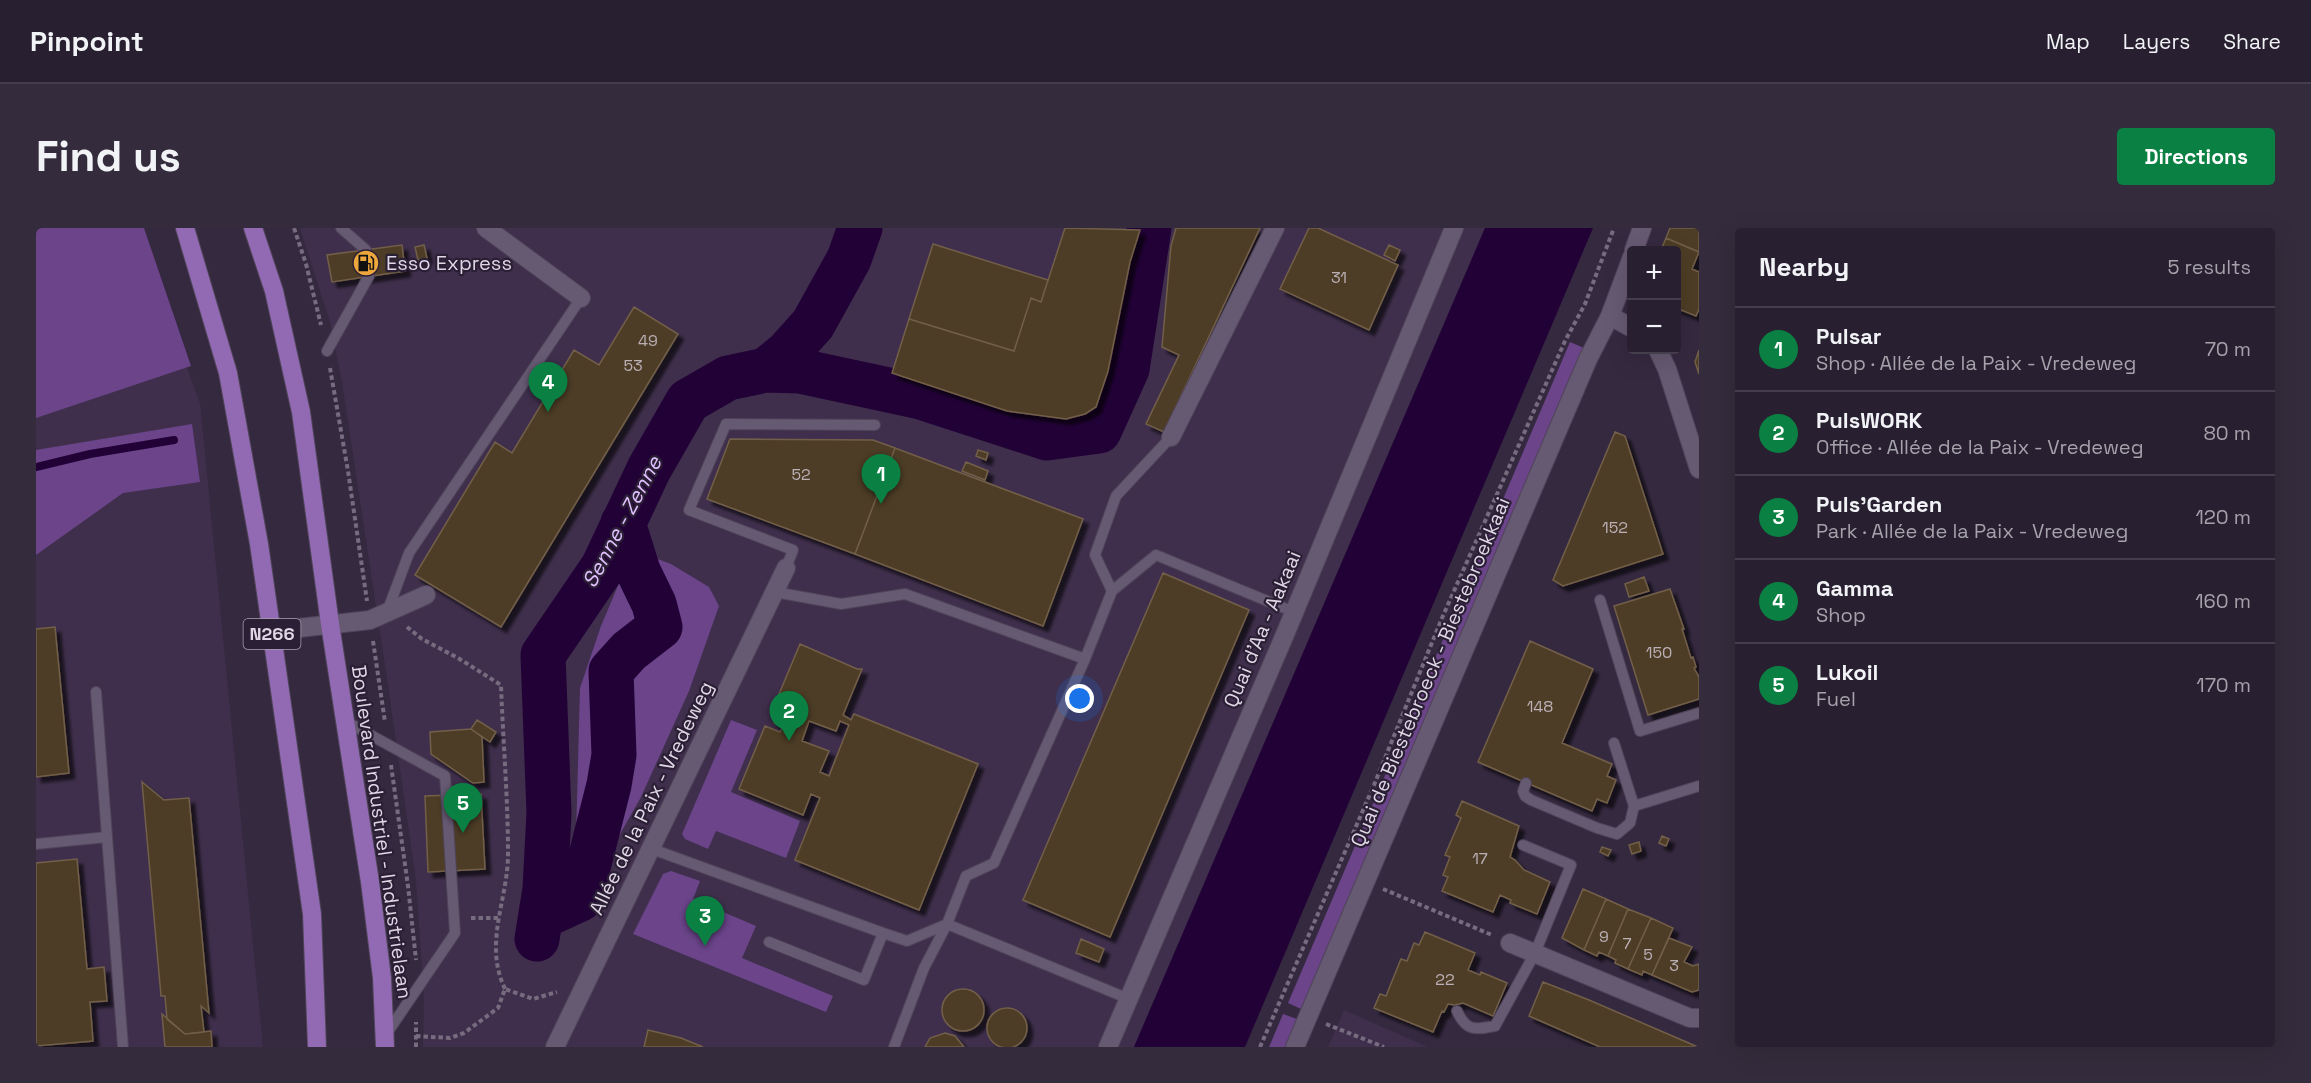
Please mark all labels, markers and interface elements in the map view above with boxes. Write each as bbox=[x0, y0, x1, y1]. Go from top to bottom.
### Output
text: Pinpoint bbox=[30, 23, 144, 59]
text: Map bbox=[2046, 28, 2090, 55]
text: Layers bbox=[2123, 28, 2190, 55]
text: Share bbox=[2223, 28, 2281, 55]
button: Directions bbox=[2117, 128, 2275, 185]
text: Find us bbox=[36, 130, 181, 183]
map controls bbox=[1627, 246, 1681, 354]
button: + bbox=[1627, 246, 1681, 300]
fuel station icon: Esso Express bbox=[351, 248, 381, 278]
place label: Esso Express bbox=[386, 250, 512, 276]
text: Nearby bbox=[1759, 250, 1849, 284]
text: 5 results bbox=[2167, 254, 2251, 280]
house number: 31 bbox=[1331, 267, 1347, 288]
button: − bbox=[1627, 300, 1681, 354]
text: Pulsar bbox=[1816, 322, 1882, 350]
house number: 49 bbox=[638, 330, 658, 351]
text: 1 bbox=[1774, 336, 1783, 362]
text: 70 m bbox=[2205, 336, 2251, 362]
text: Shop · Allée de la Paix - Vredeweg bbox=[1816, 350, 2136, 376]
house number: 53 bbox=[623, 355, 643, 376]
pin: 4 bbox=[528, 362, 568, 412]
text: PulsWORK bbox=[1816, 406, 1922, 434]
text: 2 bbox=[1773, 420, 1784, 446]
text: 80 m bbox=[2203, 420, 2251, 446]
text: Office · Allée de la Paix - Vredeweg bbox=[1816, 434, 2144, 460]
water label: Senne - Zenne bbox=[576, 450, 668, 592]
pin: 1 bbox=[862, 454, 900, 504]
house number: 52 bbox=[791, 464, 811, 485]
text: Puls'Garden bbox=[1816, 490, 1942, 518]
street label: Quai de Biestebroeck - Biestebroekkaai bbox=[1344, 493, 1516, 851]
text: 3 bbox=[1772, 504, 1785, 530]
text: 120 m bbox=[2195, 504, 2251, 530]
house number: 152 bbox=[1602, 517, 1628, 538]
text: Park · Allée de la Paix - Vredeweg bbox=[1816, 518, 2128, 544]
street label: Quai d'Aa - Aakaai bbox=[1217, 547, 1307, 711]
text: Gamma bbox=[1816, 574, 1894, 602]
text: 4 bbox=[1772, 588, 1785, 614]
text: 160 m bbox=[2195, 588, 2251, 614]
text: Shop bbox=[1816, 602, 1866, 628]
road number: N266 bbox=[244, 619, 300, 649]
house number: 150 bbox=[1646, 642, 1672, 663]
text: Lukoil bbox=[1816, 658, 1878, 686]
street label: Boulevard Industriel - Industrielaan bbox=[346, 663, 418, 1001]
text: 5 bbox=[1773, 672, 1785, 698]
text: 170 m bbox=[2196, 672, 2251, 698]
street label: Allée de la Paix - Vredeweg bbox=[583, 677, 719, 919]
your location bbox=[1065, 684, 1094, 713]
text: Fuel bbox=[1816, 686, 1856, 712]
pin: 2 bbox=[770, 692, 808, 741]
house number: 148 bbox=[1527, 696, 1553, 717]
pin: 5 bbox=[444, 784, 482, 833]
house number: 17 bbox=[1472, 848, 1488, 869]
pin: 3 bbox=[686, 896, 724, 946]
house number: 9 bbox=[1599, 926, 1609, 947]
house number: 7 bbox=[1622, 933, 1632, 954]
house number: 5 bbox=[1643, 944, 1653, 965]
house number: 3 bbox=[1669, 955, 1679, 976]
house number: 22 bbox=[1435, 969, 1455, 990]

